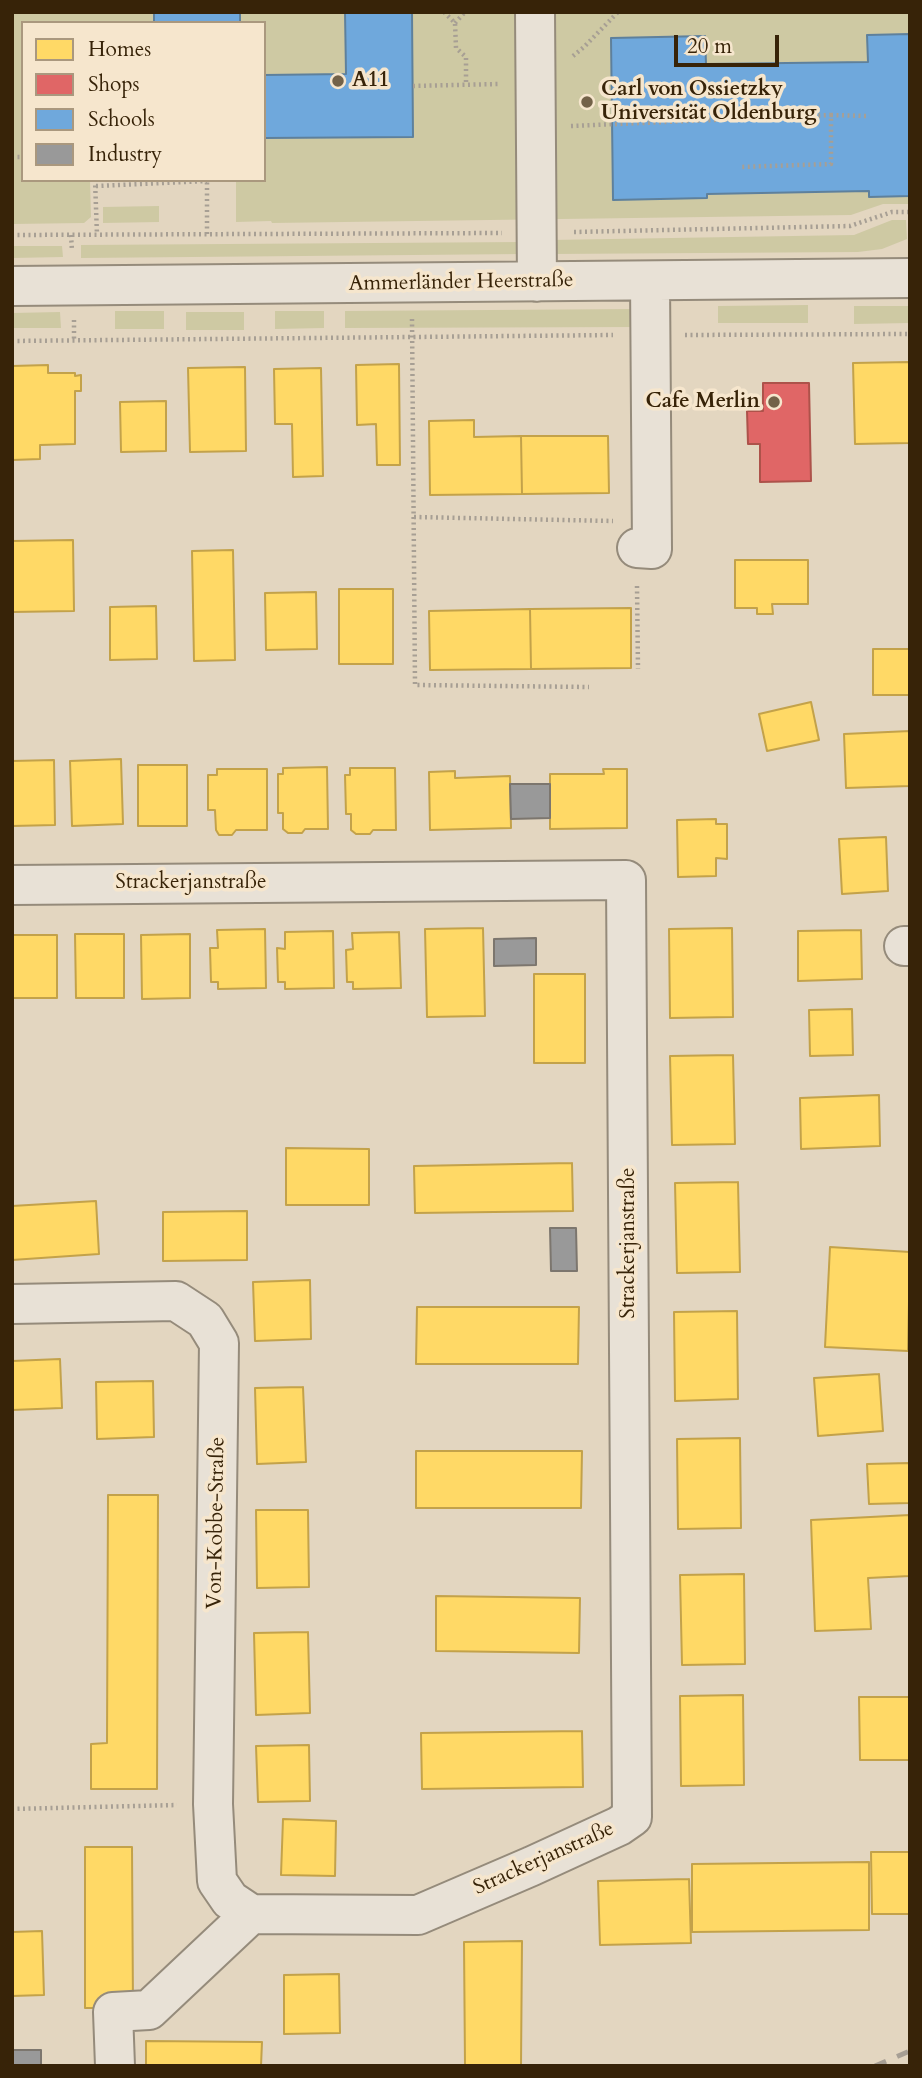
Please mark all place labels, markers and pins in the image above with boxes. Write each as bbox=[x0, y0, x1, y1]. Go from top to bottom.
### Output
place label: A11 bbox=[352, 68, 389, 94]
marker: A11 bbox=[330, 73, 346, 89]
place label: Carl von Ossietzky Universität Oldenburg bbox=[601, 77, 817, 127]
marker: Carl von Ossietzky Universität Oldenburg bbox=[579, 94, 595, 110]
place label: Cafe Merlin bbox=[645, 389, 760, 415]
marker: Cafe Merlin bbox=[766, 394, 782, 410]

